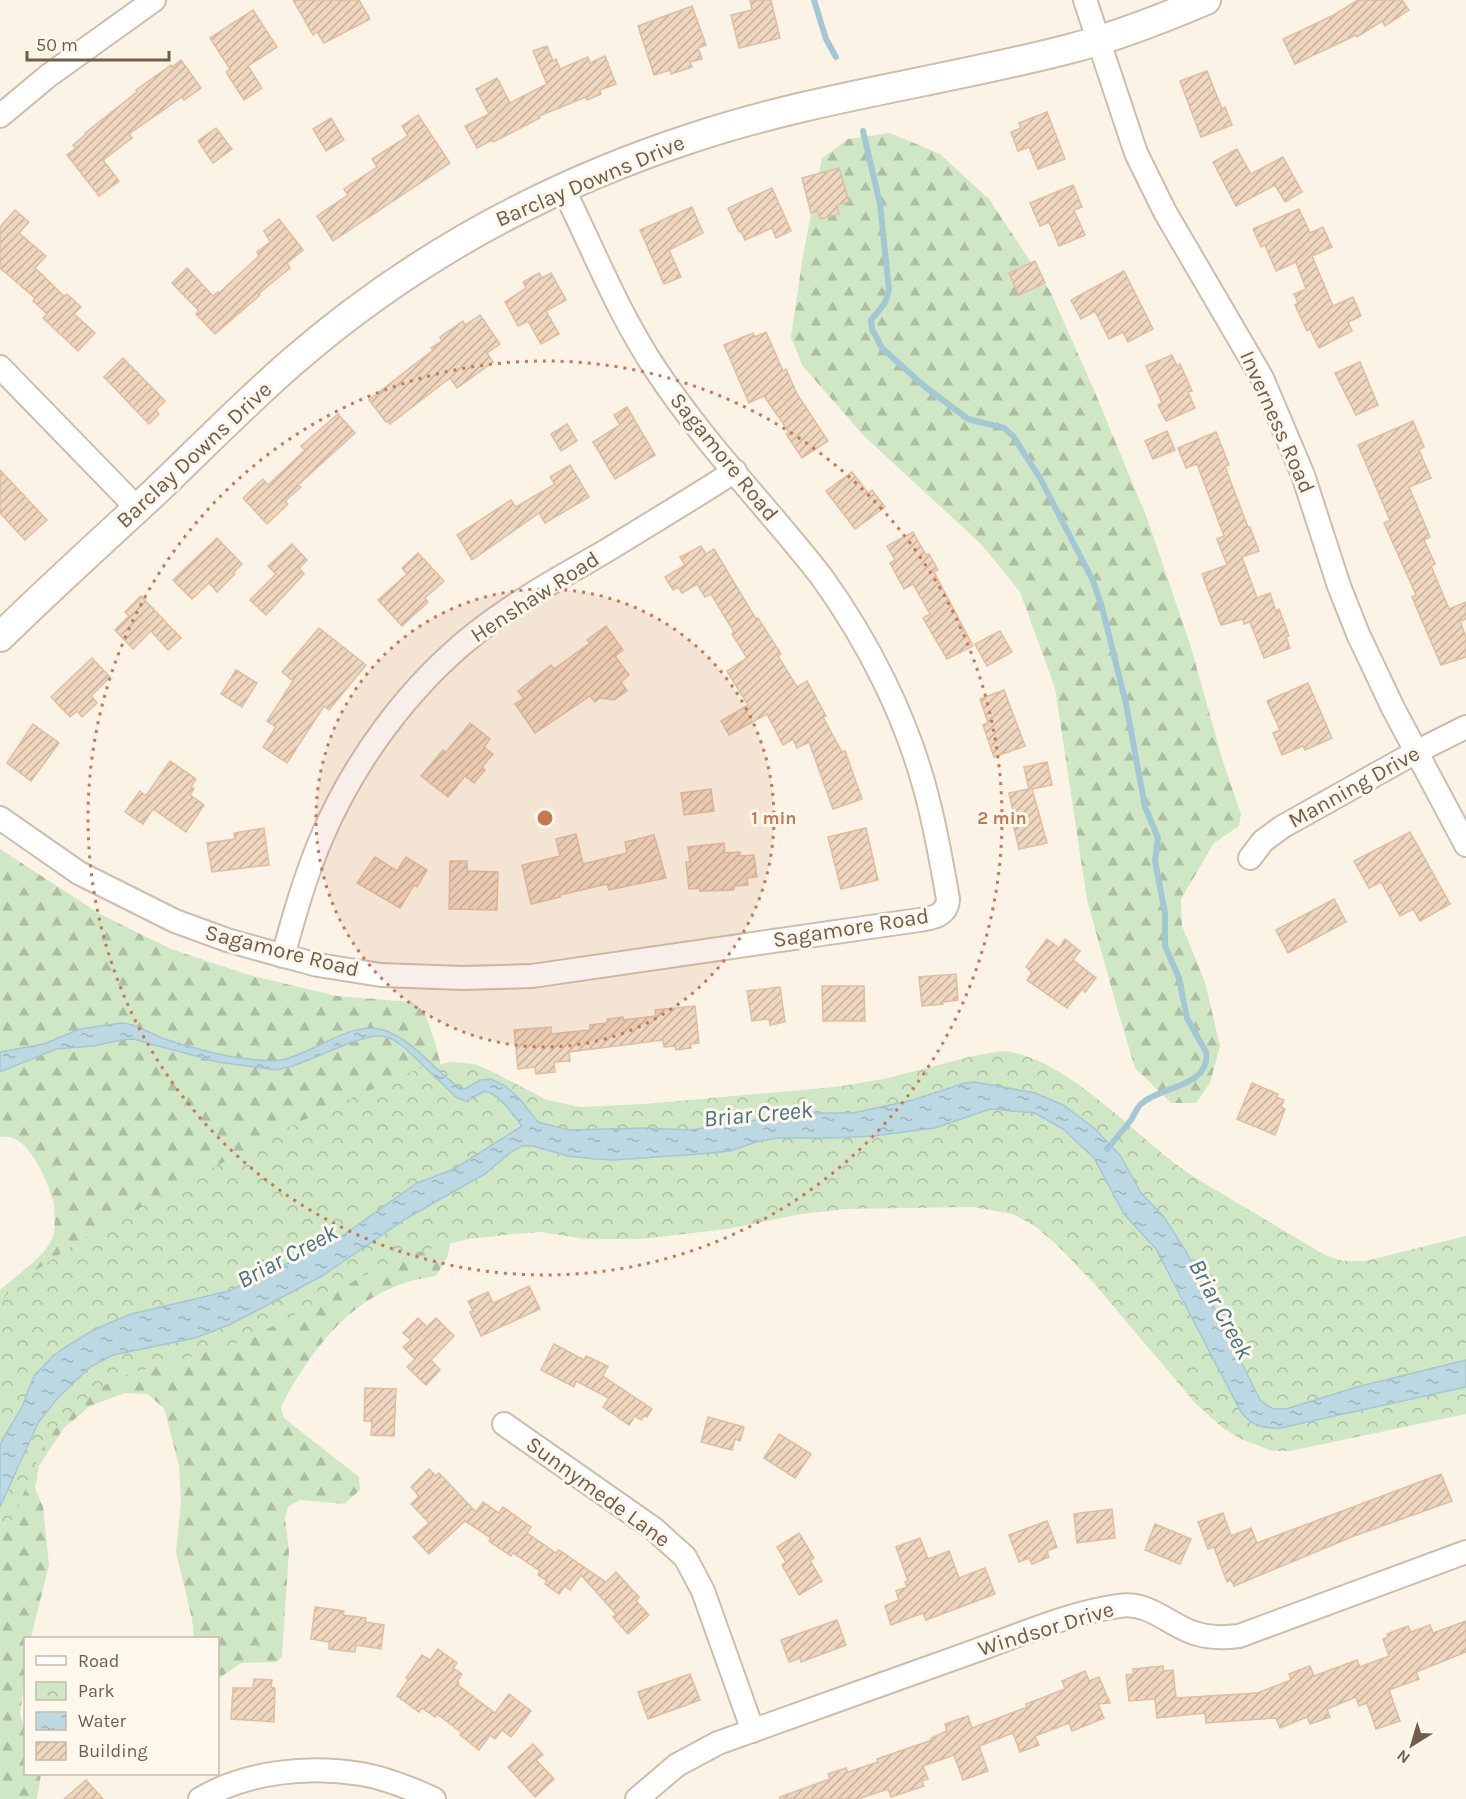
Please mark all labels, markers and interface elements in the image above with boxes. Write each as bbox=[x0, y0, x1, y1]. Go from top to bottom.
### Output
scale bar bbox=[27, 24, 170, 62]
text: 50 m bbox=[36, 34, 78, 56]
street label: Barclay Downs Drive bbox=[492, 129, 688, 233]
street label: Inverness Road bbox=[1234, 347, 1320, 497]
street label: Barclay Downs Drive bbox=[111, 376, 277, 534]
street label: Sagamore Road bbox=[664, 388, 784, 526]
street label: Henshaw Road bbox=[466, 546, 604, 648]
street label: Manning Drive bbox=[1284, 740, 1424, 834]
text: 1 min bbox=[751, 807, 797, 829]
text: 2 min bbox=[977, 807, 1027, 829]
centre of rings bbox=[535, 808, 555, 828]
street label: Sagamore Road bbox=[771, 903, 931, 953]
street label: Sagamore Road bbox=[202, 919, 362, 983]
water label: Briar Creek bbox=[702, 1095, 815, 1133]
water label: Briar Creek bbox=[232, 1218, 343, 1294]
water label: Briar Creek bbox=[1183, 1254, 1259, 1365]
street label: Sunnymede Lane bbox=[521, 1431, 675, 1553]
street label: Windsor Drive bbox=[975, 1596, 1117, 1662]
legend bbox=[24, 1637, 219, 1775]
text: Road bbox=[78, 1650, 119, 1672]
text: Park bbox=[78, 1680, 115, 1702]
text: Water bbox=[78, 1710, 126, 1732]
north arrow bbox=[1382, 1715, 1442, 1775]
text: Building bbox=[78, 1740, 148, 1762]
text: N bbox=[1393, 1746, 1414, 1768]

